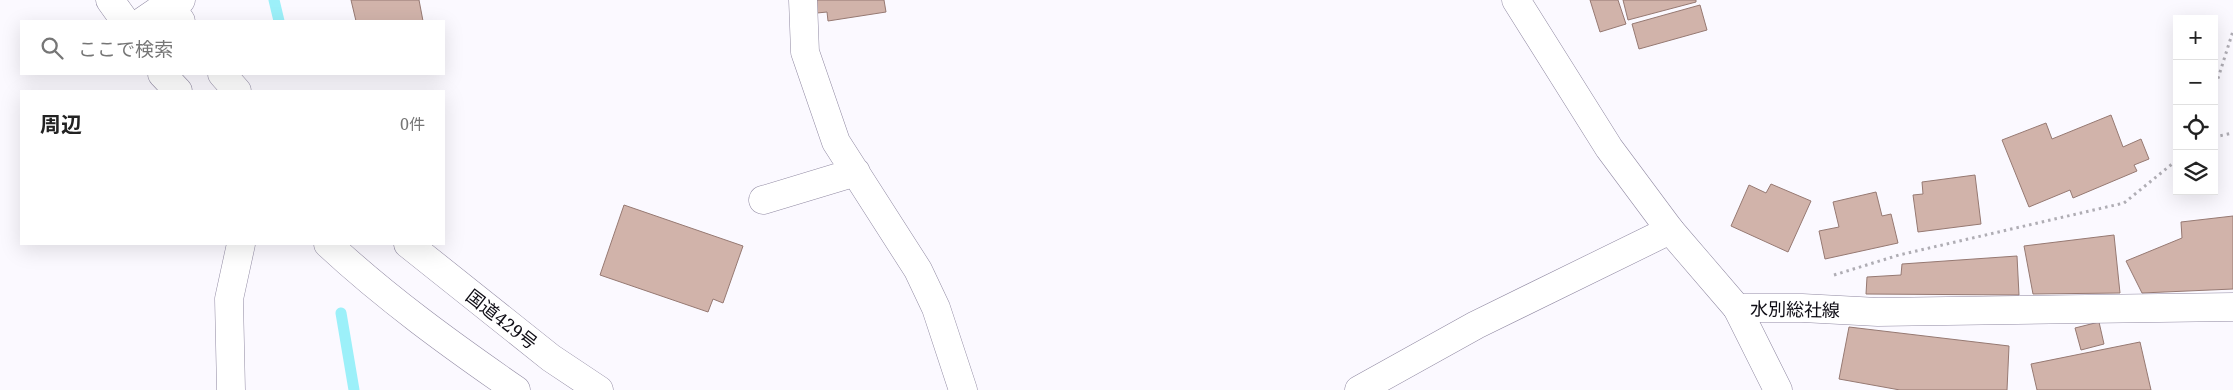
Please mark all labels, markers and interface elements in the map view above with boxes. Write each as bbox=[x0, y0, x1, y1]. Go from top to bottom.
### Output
map controls bbox=[2173, 15, 2218, 195]
button: + bbox=[2173, 15, 2218, 60]
search box bbox=[20, 20, 445, 75]
icon: search bbox=[38, 34, 66, 62]
text: ここで検索 bbox=[78, 36, 173, 62]
button: − bbox=[2173, 60, 2218, 105]
button: locate bbox=[2173, 105, 2218, 150]
text: 周辺 bbox=[40, 110, 82, 138]
text: 0件 bbox=[400, 113, 425, 135]
button: layers bbox=[2173, 150, 2218, 195]
street label: 国道429号 bbox=[461, 284, 543, 354]
street label: 水別総社線 bbox=[1750, 296, 1840, 322]

